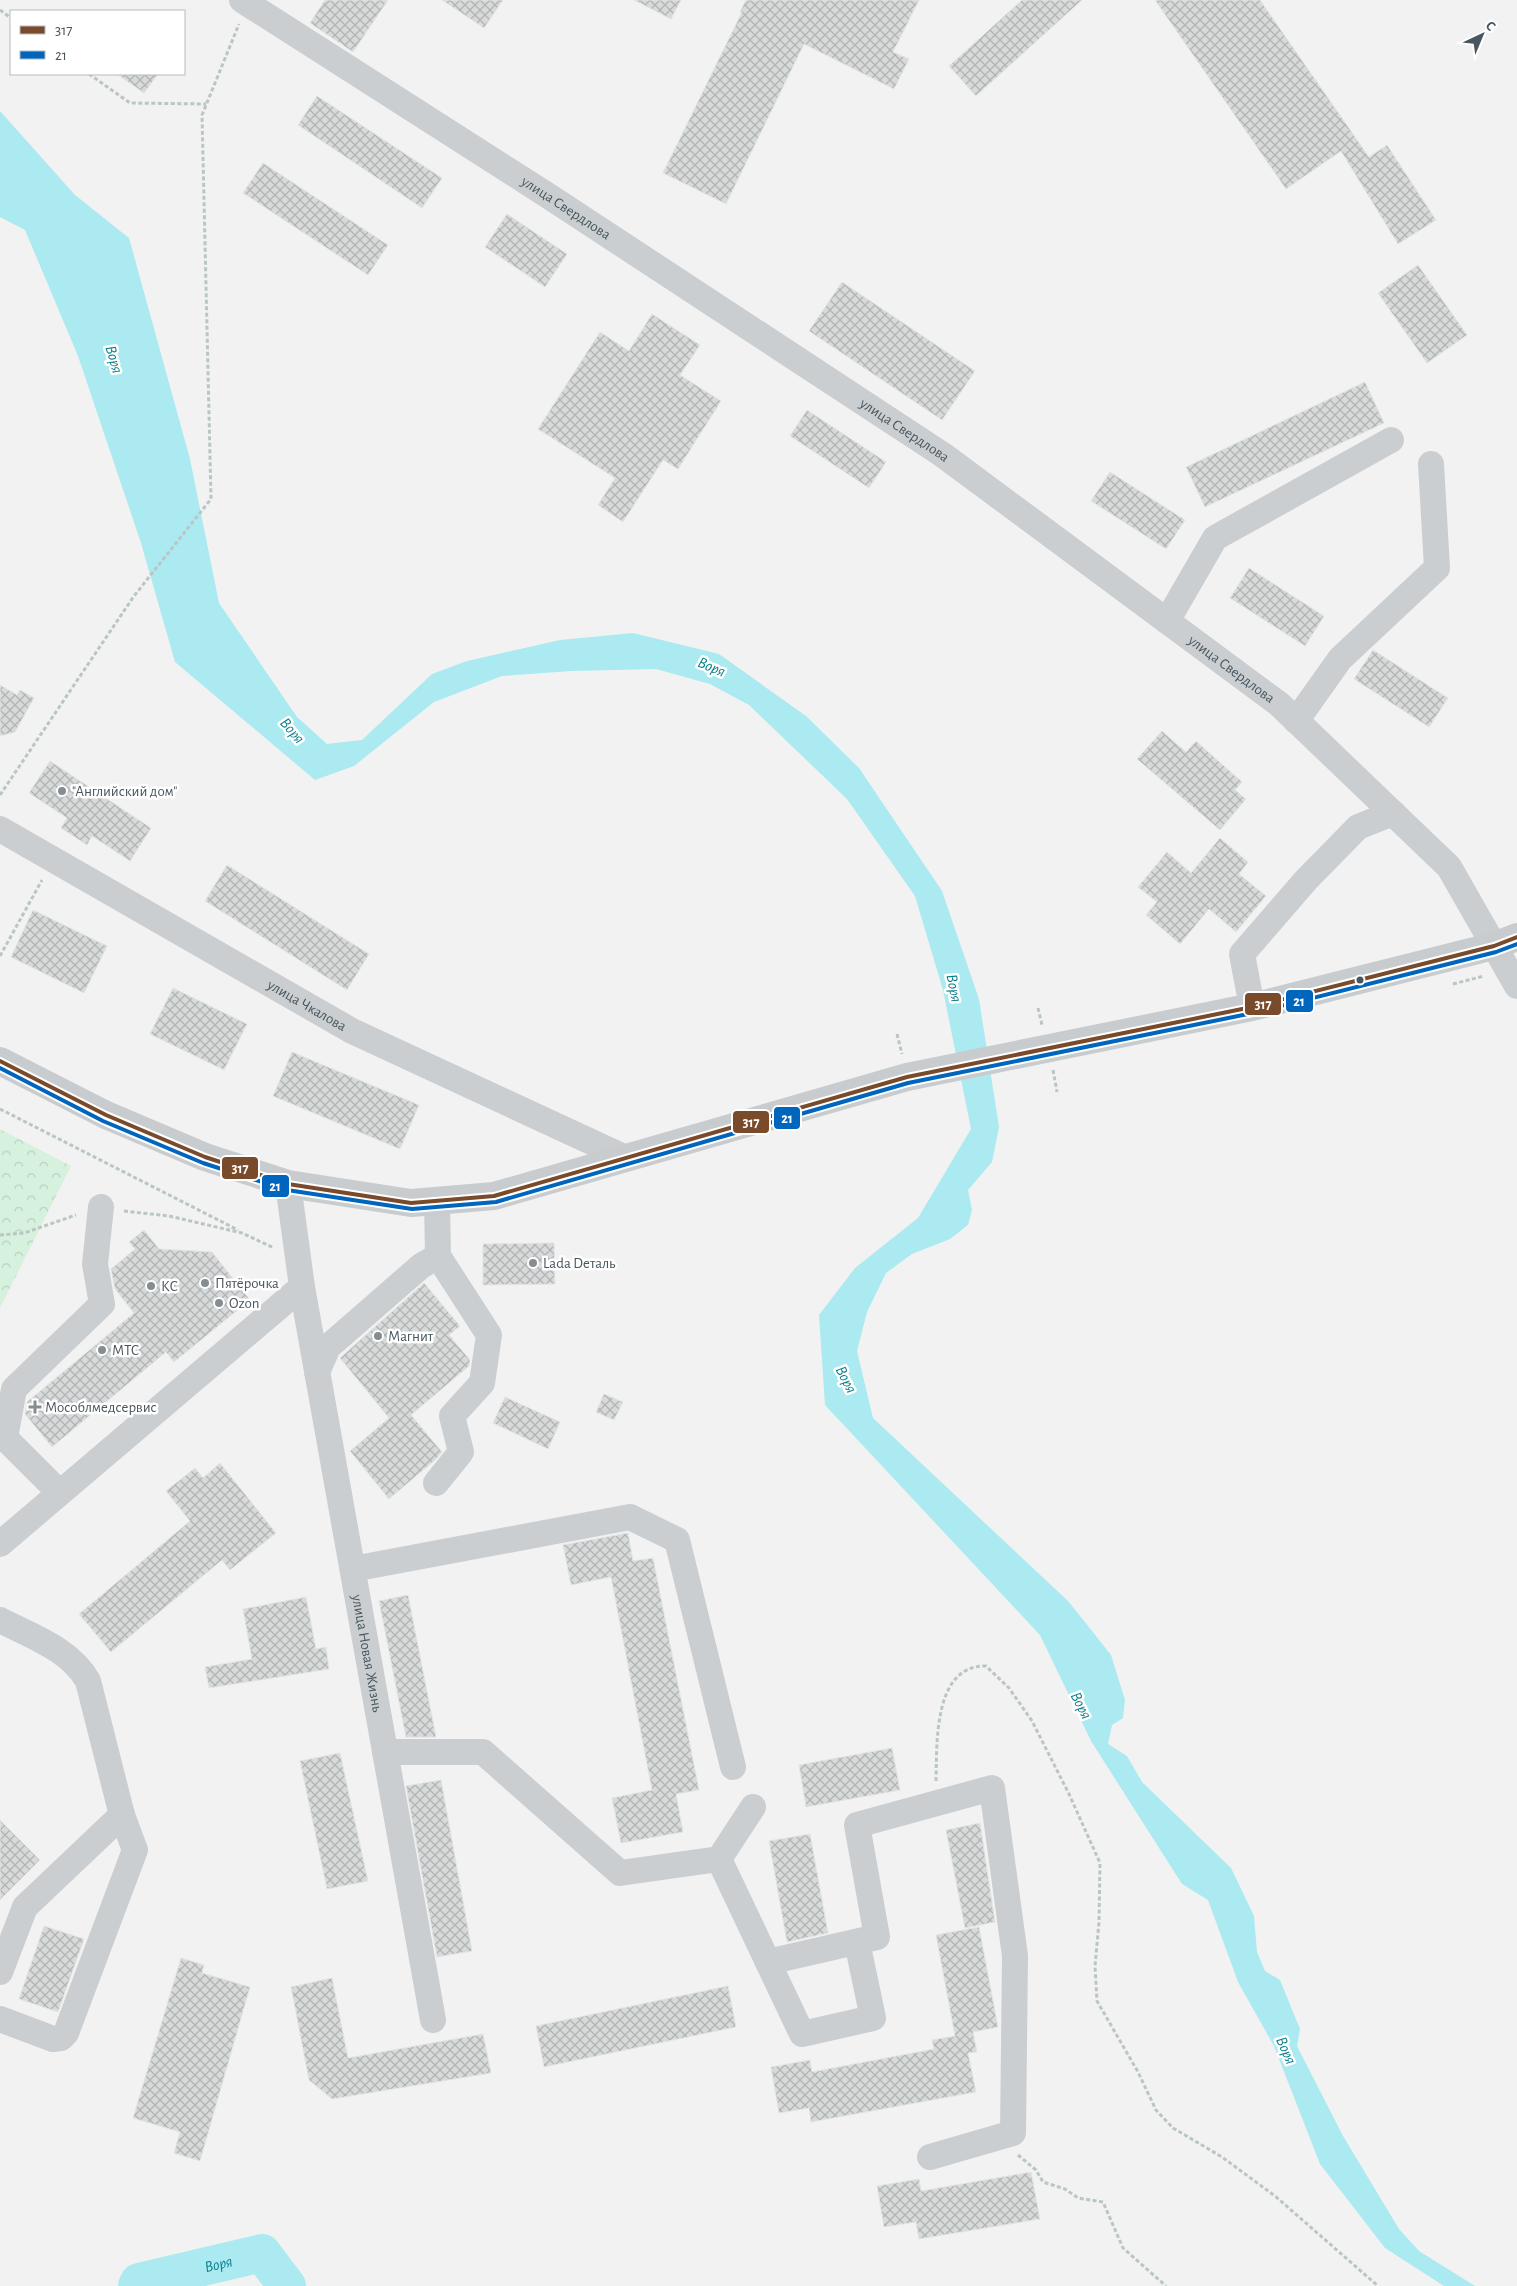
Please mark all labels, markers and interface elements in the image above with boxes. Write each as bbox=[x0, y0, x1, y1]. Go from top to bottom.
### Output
legend bbox=[10, 10, 185, 75]
north arrow bbox=[1457, 10, 1507, 60]
text: С bbox=[1483, 19, 1498, 34]
text: 317 bbox=[55, 23, 73, 38]
text: 21 bbox=[55, 48, 67, 63]
street label: улица Свердлова bbox=[518, 173, 613, 243]
water label: Воря bbox=[102, 344, 126, 375]
street label: улица Свердлова bbox=[856, 395, 952, 465]
street label: улица Свердлова bbox=[1185, 632, 1277, 706]
water label: Воря bbox=[695, 654, 728, 681]
water label: Воря bbox=[276, 715, 308, 747]
place label: "Английский дом" bbox=[72, 784, 178, 799]
marker: "Английский дом" bbox=[56, 785, 68, 797]
water label: Воря bbox=[943, 973, 965, 1004]
unlabelled marker bbox=[1355, 975, 1365, 985]
street label: улица Чкалова bbox=[264, 977, 349, 1034]
line badge: 21 bbox=[1285, 989, 1314, 1013]
line badge: 317 bbox=[1244, 992, 1282, 1016]
text: 21 bbox=[1293, 995, 1305, 1009]
text: 317 bbox=[1254, 998, 1272, 1012]
line badge: 21 bbox=[773, 1106, 801, 1130]
line badge: 317 bbox=[732, 1110, 770, 1134]
text: 21 bbox=[781, 1112, 793, 1126]
text: 317 bbox=[742, 1116, 760, 1130]
line badge: 317 bbox=[221, 1156, 259, 1180]
text: 317 bbox=[231, 1162, 249, 1176]
line badge: 21 bbox=[261, 1174, 290, 1198]
text: 21 bbox=[269, 1180, 281, 1194]
place label: Lada Dеталь bbox=[543, 1256, 616, 1271]
marker: Lada Dеталь bbox=[527, 1257, 539, 1269]
place label: Пятёрочка bbox=[215, 1276, 279, 1291]
marker: Пятёрочка bbox=[199, 1277, 211, 1289]
place label: КС bbox=[161, 1279, 178, 1294]
marker: КС bbox=[145, 1280, 157, 1292]
place label: Ozon bbox=[229, 1296, 259, 1311]
marker: Ozon bbox=[213, 1297, 225, 1309]
place label: Магнит bbox=[388, 1329, 434, 1344]
marker: Магнит bbox=[372, 1330, 384, 1342]
place label: МТС bbox=[112, 1343, 139, 1358]
marker: МТС bbox=[96, 1344, 108, 1356]
water label: Воря bbox=[832, 1363, 860, 1396]
place label: Мособлмедсервис bbox=[45, 1400, 157, 1415]
marker: Мособлмедсервис bbox=[29, 1401, 41, 1413]
street label: улица Новая Жизнь bbox=[349, 1592, 385, 1714]
water label: Воря bbox=[1067, 1689, 1095, 1722]
water label: Воря bbox=[1272, 2034, 1299, 2067]
water label: Воря bbox=[203, 2253, 234, 2275]

